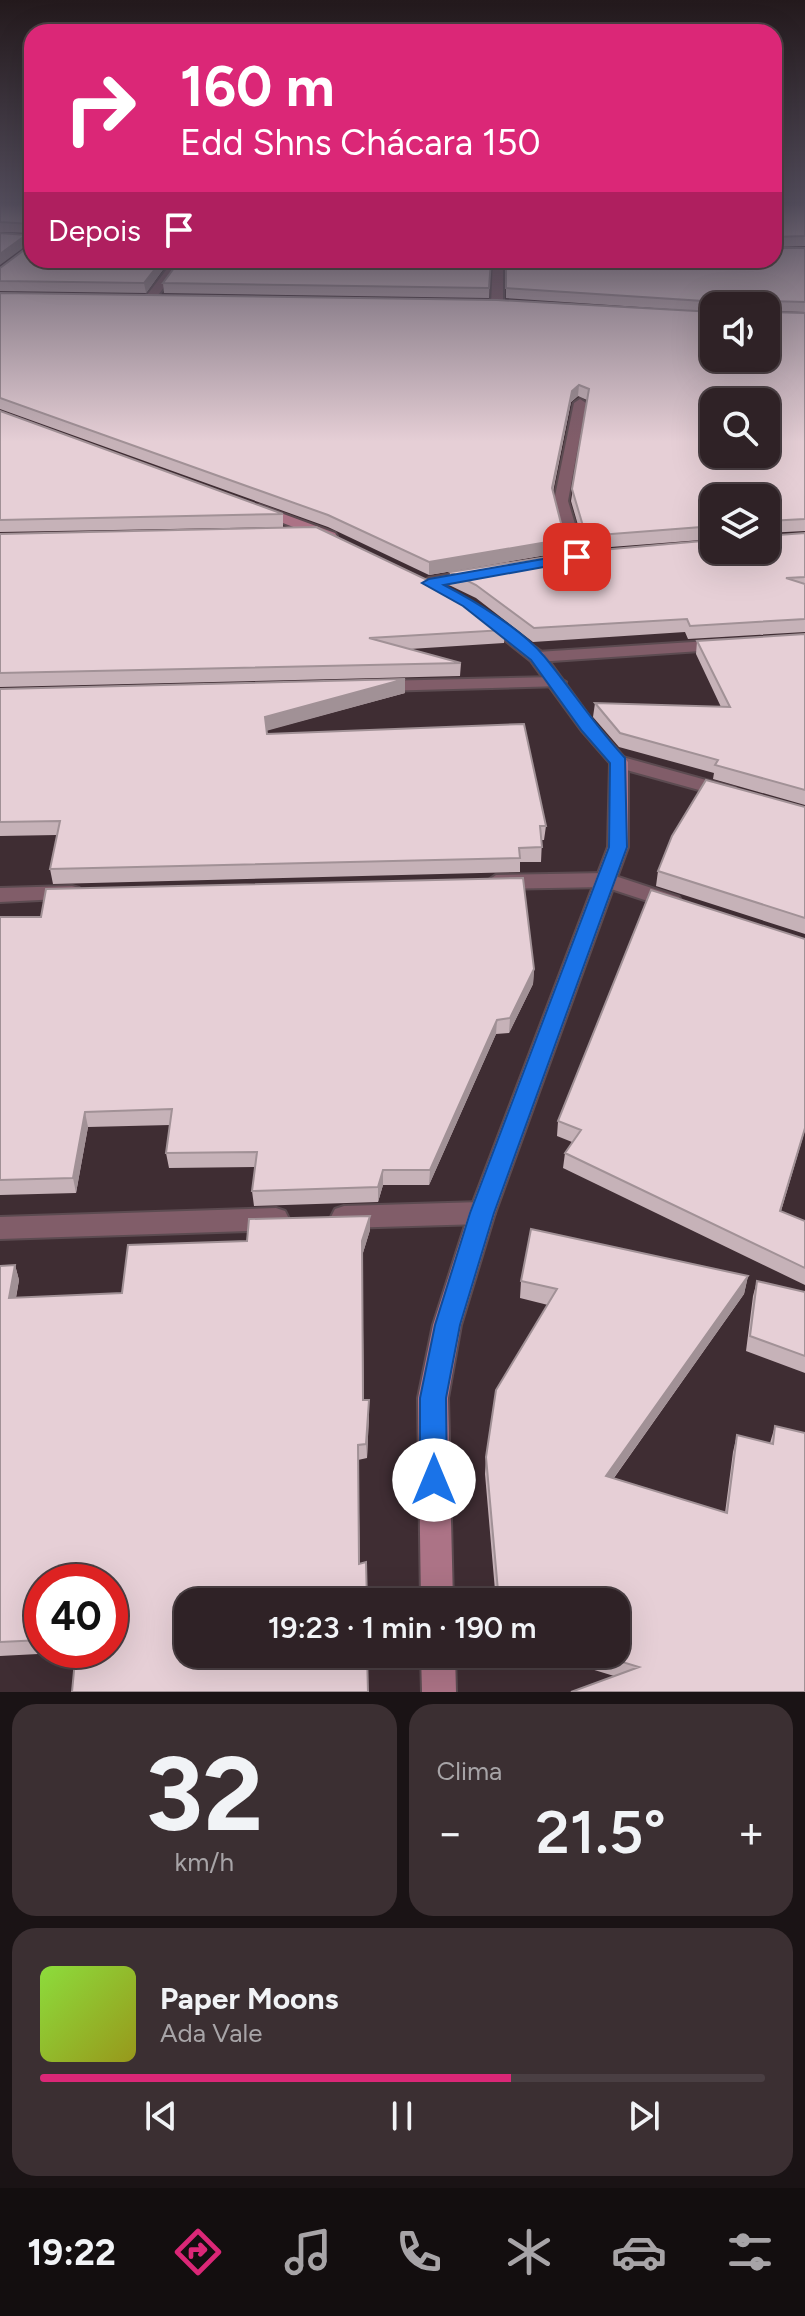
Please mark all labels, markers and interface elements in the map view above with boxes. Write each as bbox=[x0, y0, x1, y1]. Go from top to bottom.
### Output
text: 160 m bbox=[180, 53, 335, 120]
icon: right bbox=[48, 56, 152, 160]
text: Edd Shns Chácara 150 bbox=[180, 121, 541, 164]
icon: arrive bbox=[157, 208, 201, 252]
text: Depois bbox=[48, 212, 141, 249]
map controls bbox=[700, 292, 780, 564]
button: sound bbox=[700, 292, 780, 372]
button: search bbox=[700, 388, 780, 468]
button: layers bbox=[700, 484, 780, 564]
pin bbox=[543, 523, 611, 591]
icon: arrive bbox=[555, 535, 599, 579]
position arrow bbox=[392, 1438, 476, 1522]
speed limit sign: 40 bbox=[24, 1564, 128, 1668]
text: 19:23 · 1 min · 190 m bbox=[268, 1609, 536, 1646]
text: 32 bbox=[145, 1731, 263, 1856]
text: Clima bbox=[437, 1755, 502, 1787]
text: 21.5° bbox=[536, 1796, 666, 1868]
text: − bbox=[437, 1806, 464, 1859]
text: + bbox=[738, 1806, 765, 1859]
text: km/h bbox=[175, 1846, 234, 1878]
text: Paper Moons bbox=[160, 1980, 339, 2017]
text: Ada Vale bbox=[160, 2017, 263, 2049]
icon: previous bbox=[139, 2094, 183, 2138]
icon: pause bbox=[380, 2094, 424, 2138]
icon: next bbox=[622, 2094, 666, 2138]
icon: directions bbox=[170, 2224, 226, 2280]
icon: music bbox=[280, 2224, 336, 2280]
icon: phone bbox=[391, 2224, 447, 2280]
icon: climate bbox=[501, 2224, 557, 2280]
icon: car bbox=[611, 2224, 667, 2280]
icon: filters bbox=[722, 2224, 778, 2280]
text: 19:22 bbox=[27, 2231, 116, 2274]

